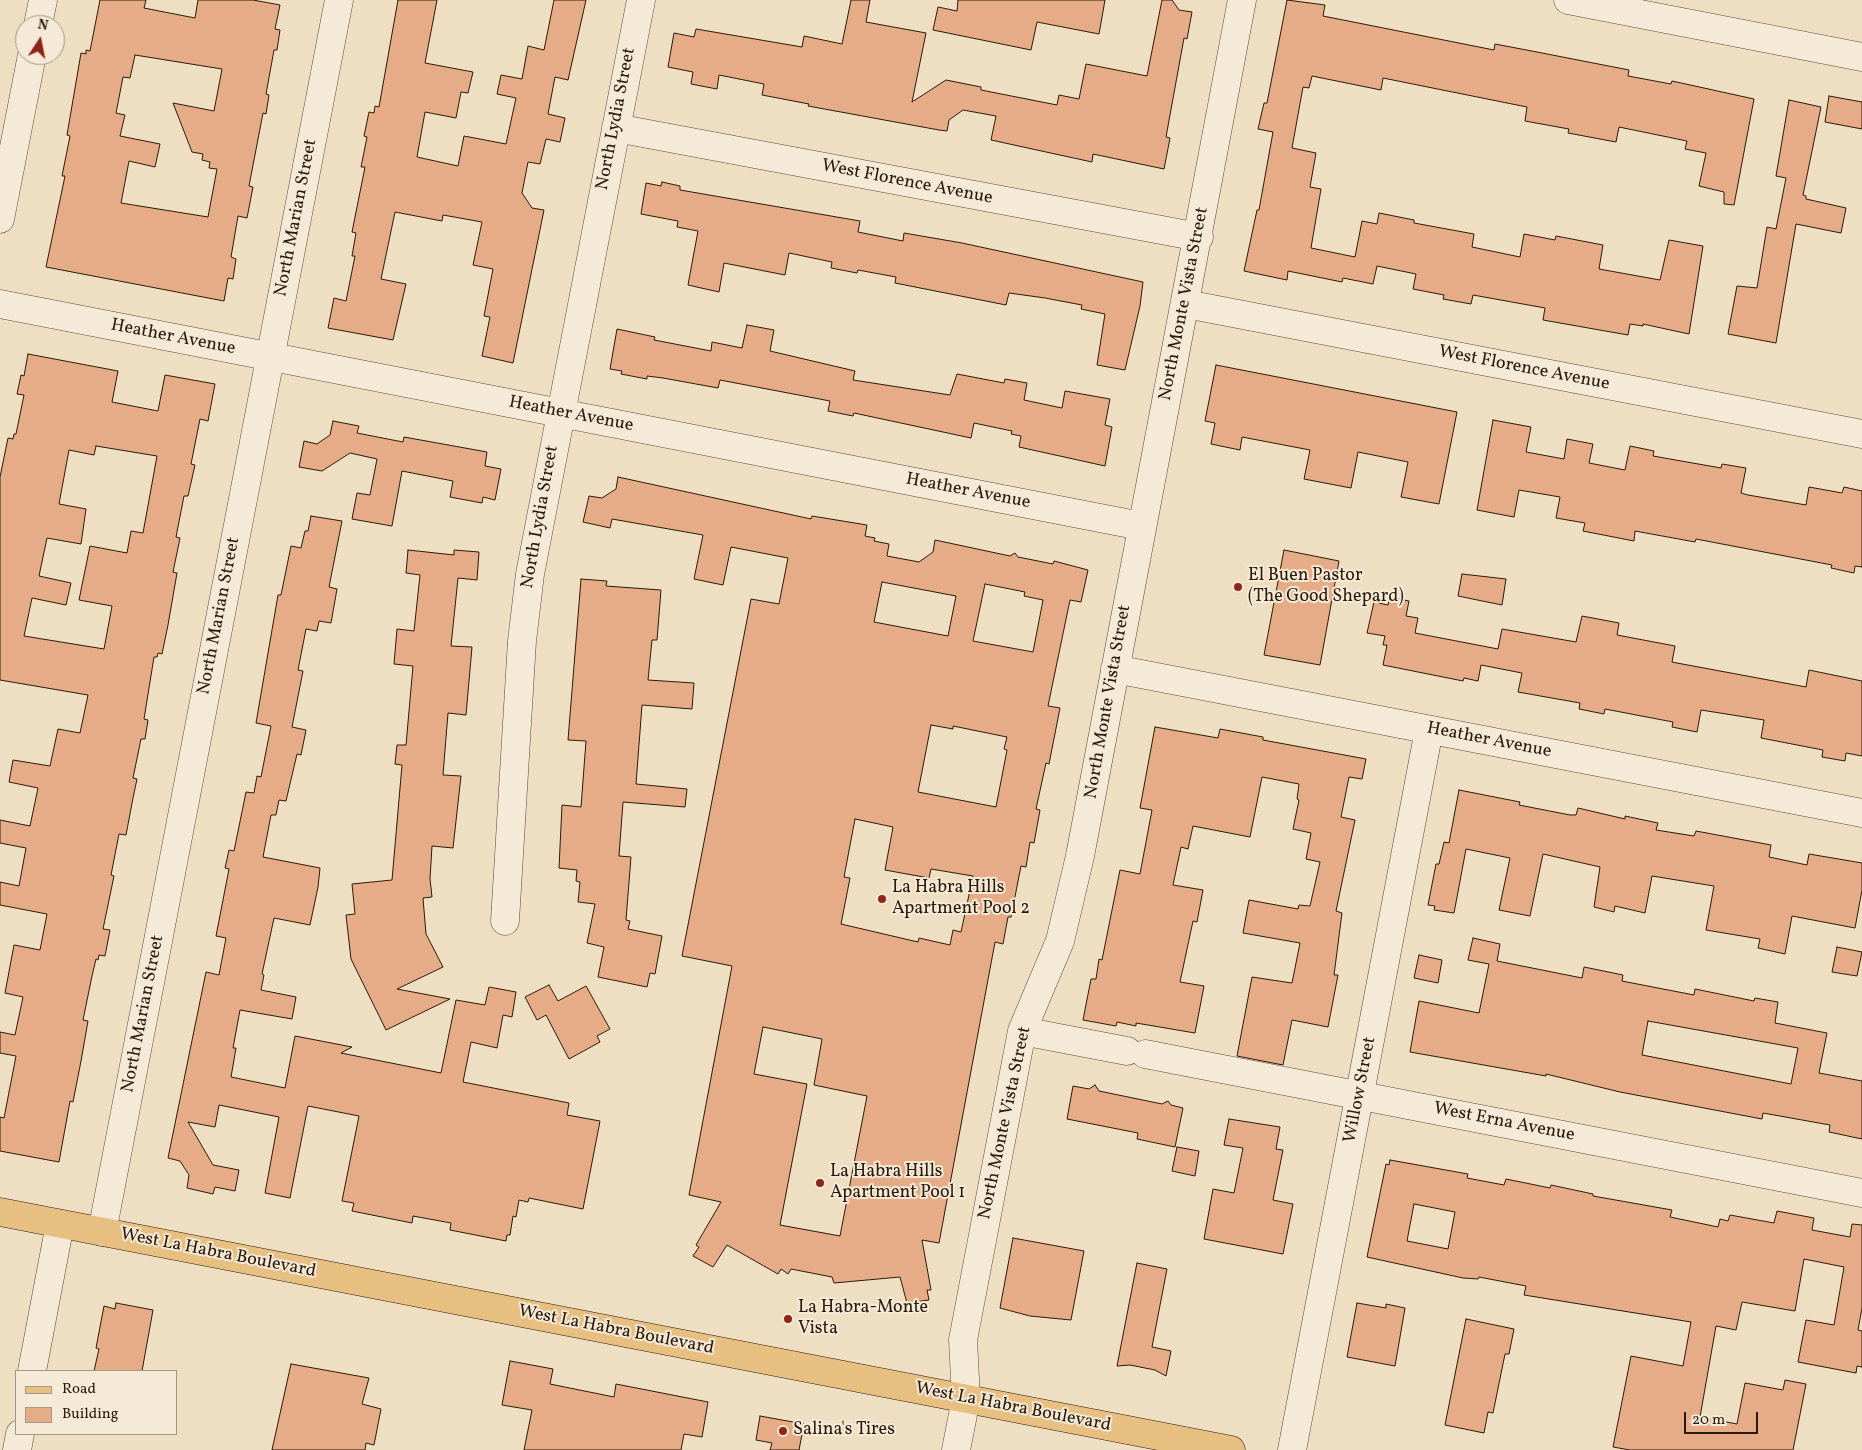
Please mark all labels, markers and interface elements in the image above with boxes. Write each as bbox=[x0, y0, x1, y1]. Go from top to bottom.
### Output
north arrow bbox=[15, 15, 65, 65]
text: N bbox=[36, 15, 50, 36]
street label: North Lydia Street bbox=[593, 46, 641, 192]
street label: North Marian Street bbox=[271, 137, 323, 299]
street label: West Florence Avenue bbox=[820, 156, 994, 210]
street label: North Monte Vista Street bbox=[1156, 205, 1214, 403]
street label: Heather Avenue bbox=[109, 315, 237, 361]
street label: West Florence Avenue bbox=[1437, 342, 1611, 396]
street label: Heather Avenue bbox=[507, 392, 635, 438]
street label: North Lydia Street bbox=[518, 444, 564, 590]
street label: Heather Avenue bbox=[904, 469, 1032, 515]
street label: North Marian Street bbox=[194, 535, 246, 697]
place label: El Buen Pastor (The Good Shepard) bbox=[1248, 566, 1404, 608]
marker: El Buen Pastor (The Good Shepard) bbox=[1232, 581, 1244, 593]
street label: North Monte Vista Street bbox=[1081, 603, 1137, 801]
street label: Heather Avenue bbox=[1425, 718, 1553, 764]
place label: La Habra Hills Apartment Pool 2 bbox=[892, 878, 1030, 921]
marker: La Habra Hills Apartment Pool 2 bbox=[876, 893, 888, 905]
street label: North Marian Street bbox=[118, 933, 170, 1095]
street label: North Monte Vista Street bbox=[975, 1025, 1037, 1221]
street label: Willow Street bbox=[1340, 1035, 1382, 1145]
street label: West Erna Avenue bbox=[1432, 1099, 1576, 1147]
place label: La Habra Hills Apartment Pool 1 bbox=[830, 1162, 965, 1204]
marker: La Habra Hills Apartment Pool 1 bbox=[814, 1177, 826, 1189]
street label: West La Habra Boulevard bbox=[118, 1224, 318, 1284]
place label: La Habra-Monte Vista bbox=[798, 1298, 928, 1340]
street label: West La Habra Boulevard bbox=[516, 1301, 716, 1361]
marker: La Habra-Monte Vista bbox=[782, 1313, 794, 1325]
legend bbox=[15, 1370, 178, 1435]
street label: West La Habra Boulevard bbox=[913, 1378, 1113, 1438]
text: Road bbox=[62, 1379, 96, 1400]
scale bar bbox=[1687, 1402, 1761, 1434]
text: Building bbox=[62, 1404, 118, 1425]
text: 20 m bbox=[1692, 1410, 1725, 1431]
place label: Salina's Tires bbox=[793, 1420, 895, 1442]
marker: Salina's Tires bbox=[777, 1425, 789, 1437]

